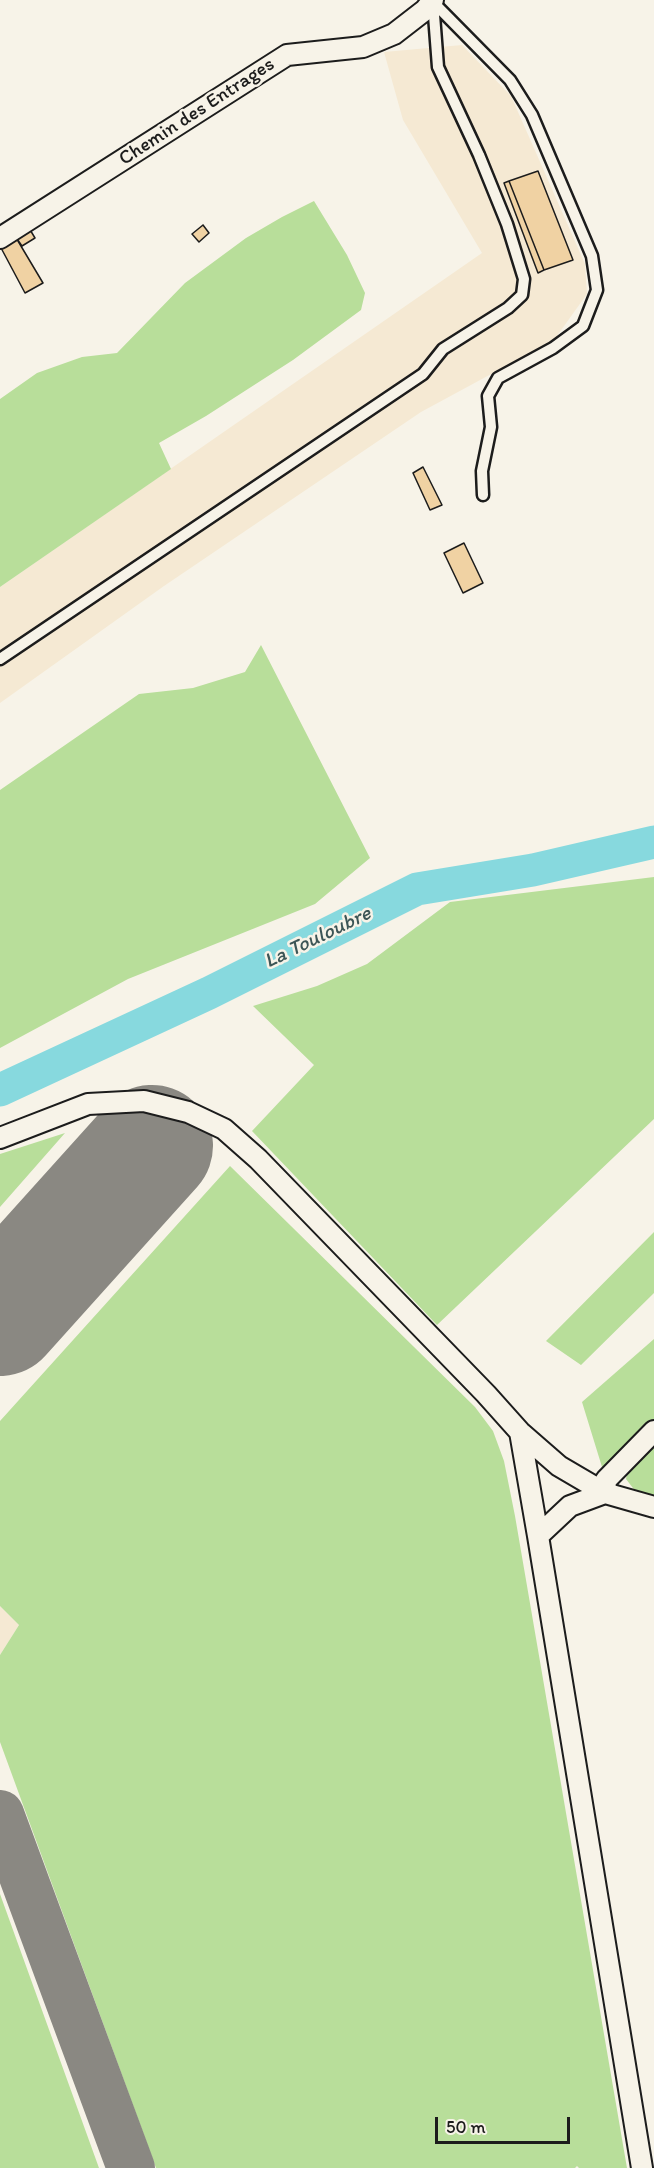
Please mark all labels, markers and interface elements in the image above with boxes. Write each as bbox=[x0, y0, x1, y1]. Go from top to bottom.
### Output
street label: Chemin des Entrages bbox=[115, 53, 279, 171]
water label: La Touloubre bbox=[261, 901, 375, 975]
scale bar bbox=[438, 2105, 573, 2143]
text: 50 m bbox=[446, 2116, 486, 2138]

